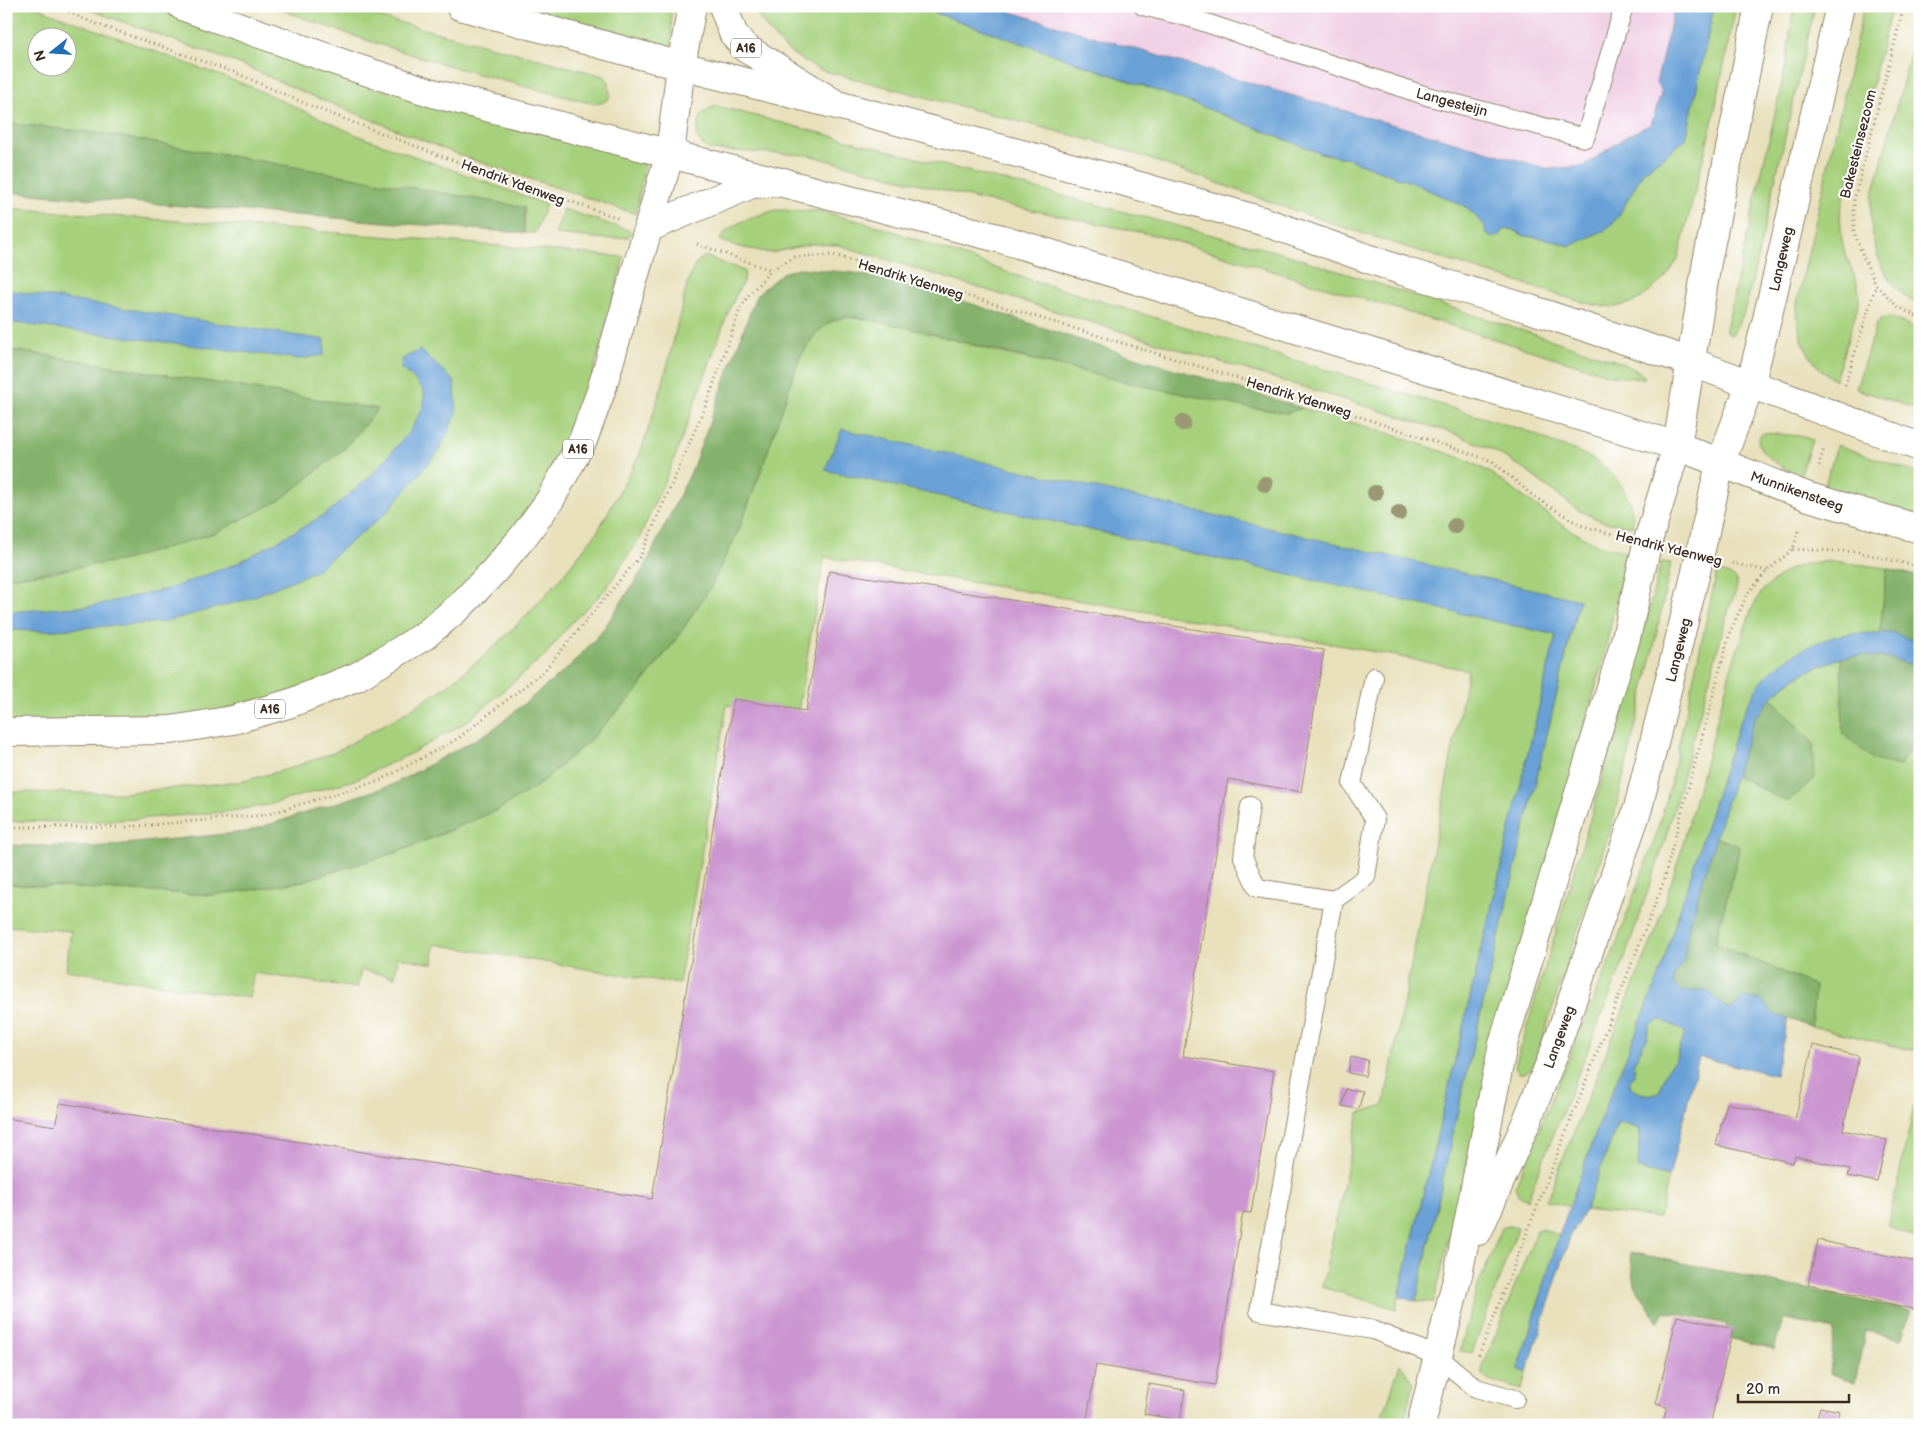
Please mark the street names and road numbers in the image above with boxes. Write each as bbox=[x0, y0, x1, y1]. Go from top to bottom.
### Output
road number: A16 bbox=[731, 38, 761, 58]
street label: Langesteijn bbox=[1414, 85, 1490, 120]
street label: Bakesteinsezoom bbox=[1837, 88, 1880, 200]
street label: Hendrik Ydenweg bbox=[459, 156, 567, 209]
street label: Langeweg bbox=[1766, 225, 1797, 293]
street label: Hendrik Ydenweg bbox=[856, 255, 966, 304]
street label: Hendrik Ydenweg bbox=[1244, 373, 1354, 422]
road number: A16 bbox=[563, 439, 593, 458]
street label: Munnikensteeg bbox=[1748, 468, 1846, 515]
street label: Hendrik Ydenweg bbox=[1614, 527, 1724, 570]
street label: Langeweg bbox=[1662, 616, 1695, 684]
road number: A16 bbox=[255, 700, 285, 719]
street label: Langeweg bbox=[1540, 1003, 1579, 1071]

